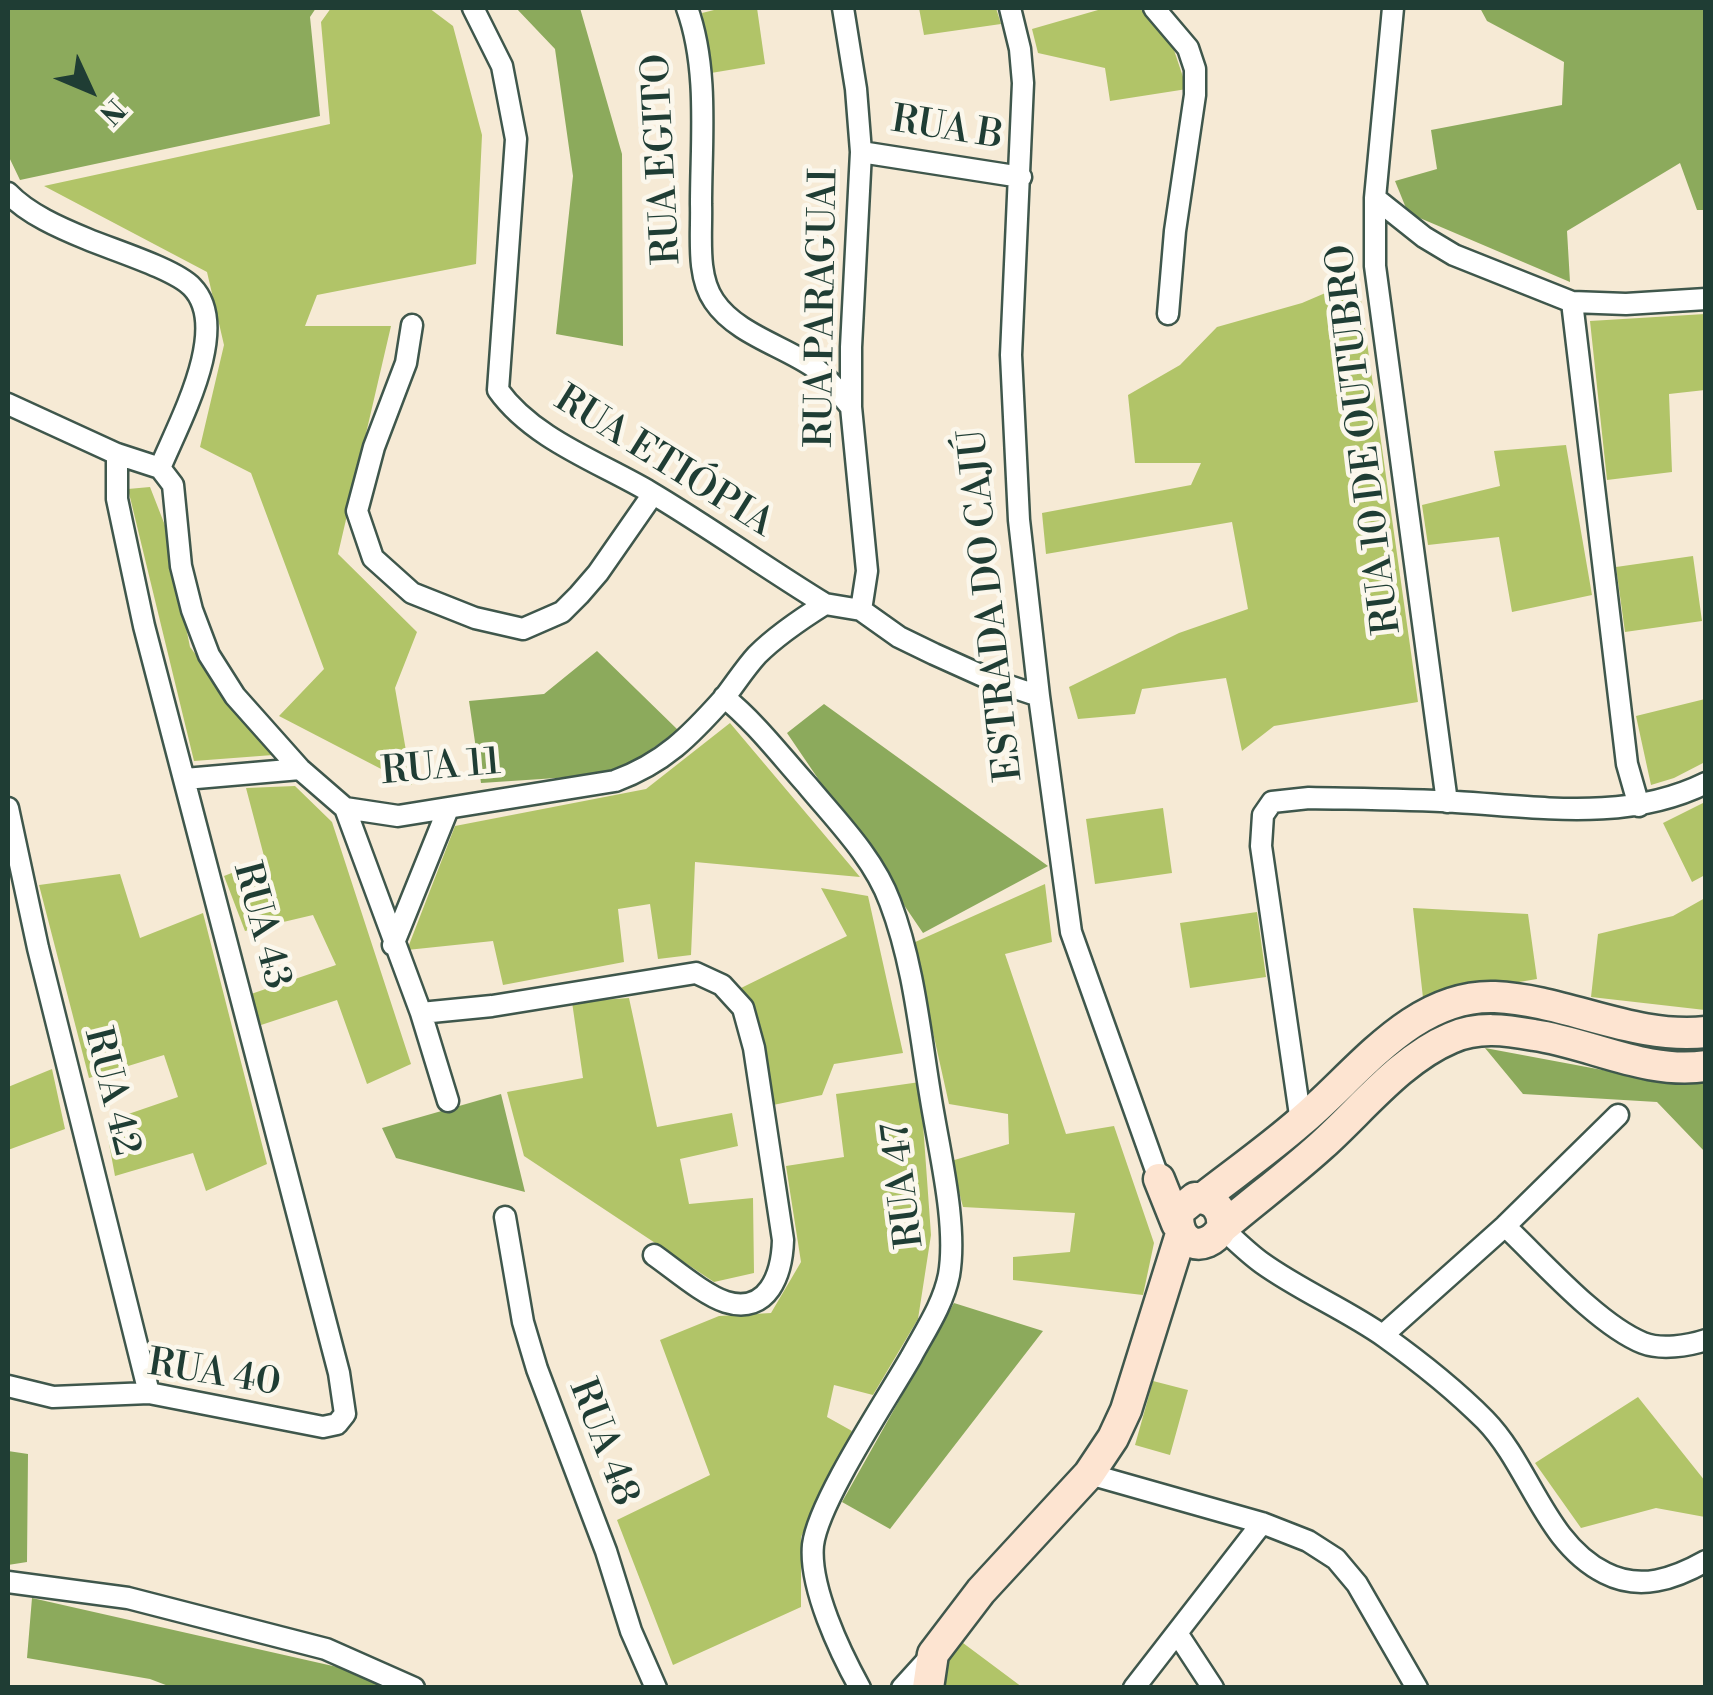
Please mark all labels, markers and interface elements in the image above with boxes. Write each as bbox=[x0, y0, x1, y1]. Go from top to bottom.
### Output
north arrow bbox=[40, 40, 140, 140]
street label: RUA EGITO bbox=[636, 52, 692, 266]
text: N bbox=[92, 91, 132, 131]
street label: RUA B bbox=[888, 99, 1006, 161]
street label: RUA PARAGUAI bbox=[799, 168, 849, 448]
street label: RUA 10 DE OUTUBRO bbox=[1319, 241, 1413, 637]
street label: RUA ETIÓPIA bbox=[545, 378, 781, 548]
street label: ESTRADA DO CAJÚ bbox=[952, 427, 1034, 783]
street label: RUA 11 bbox=[379, 741, 503, 797]
street label: RUA 43 bbox=[221, 858, 299, 994]
street label: RUA 42 bbox=[72, 1023, 148, 1161]
street label: RUA 47 bbox=[875, 1120, 935, 1250]
street label: RUA 40 bbox=[144, 1342, 284, 1408]
street label: RUA 48 bbox=[557, 1373, 647, 1513]

